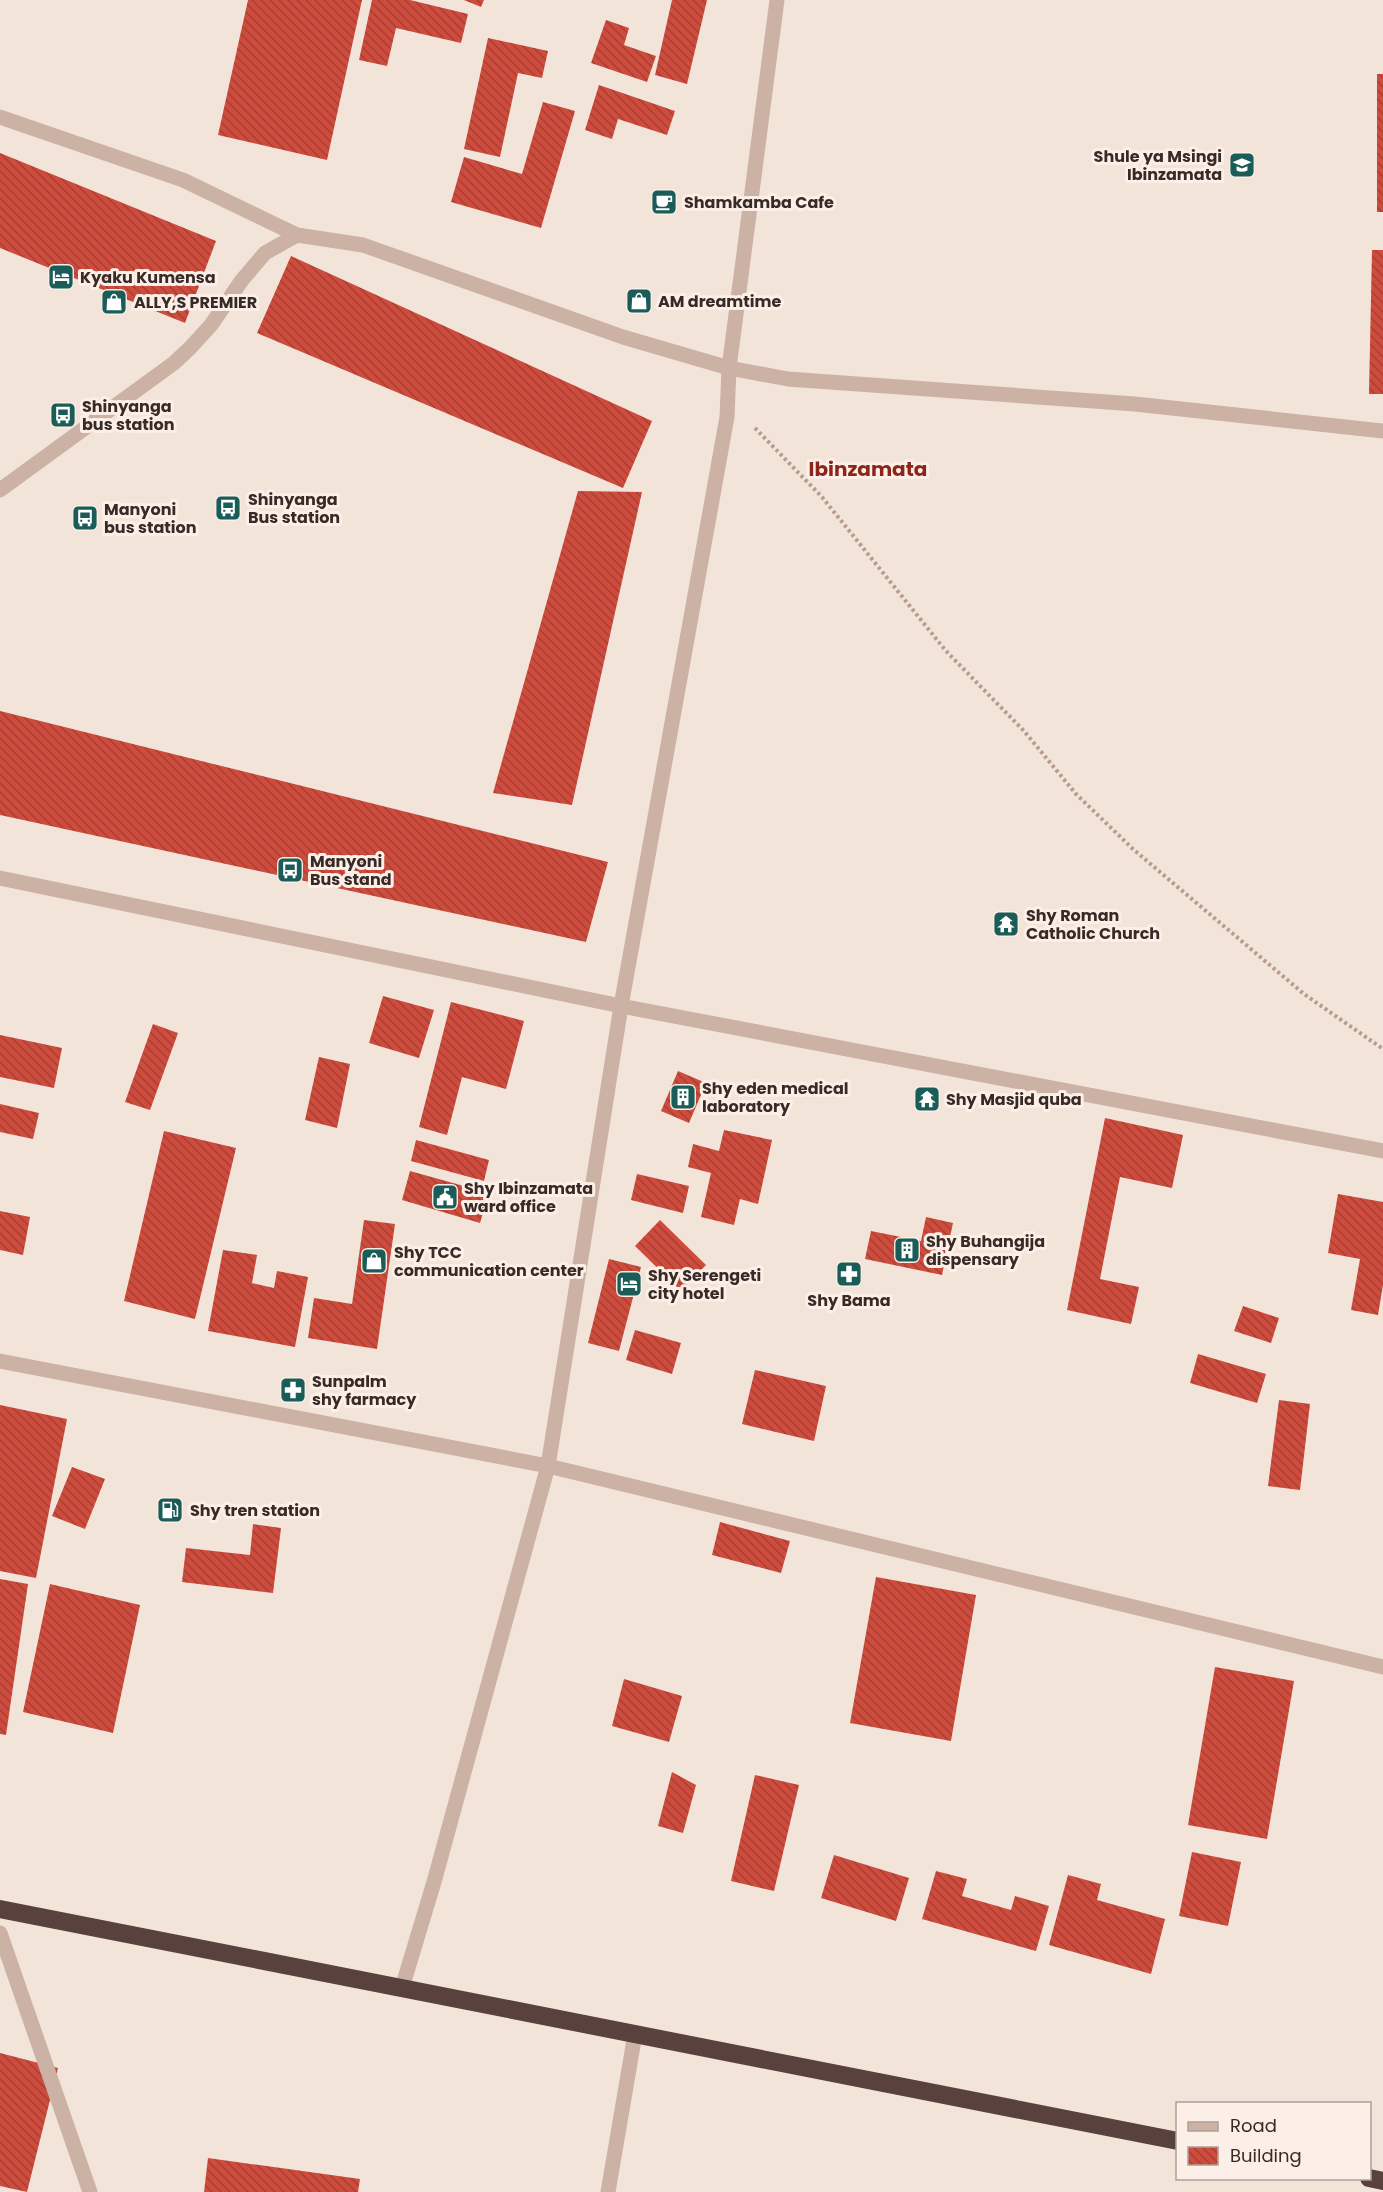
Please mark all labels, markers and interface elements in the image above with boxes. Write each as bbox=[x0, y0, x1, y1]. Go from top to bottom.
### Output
place label: Shule ya Msingi Ibinzamata bbox=[1094, 145, 1222, 186]
school or university icon: Shule ya Msingi Ibinzamata bbox=[1227, 150, 1257, 180]
cafe icon: Shamkamba Cafe bbox=[649, 187, 679, 217]
place label: Shamkamba Cafe bbox=[684, 191, 834, 214]
hotel icon: Kyaku Kumensa bbox=[46, 262, 76, 292]
place label: Kyaku Kumensa bbox=[80, 266, 216, 289]
shop icon: AM dreamtime bbox=[624, 286, 654, 316]
shop icon: ALLY,S PREMIER bbox=[99, 287, 129, 317]
place label: AM dreamtime bbox=[658, 290, 781, 313]
place label: ALLY,S PREMIER bbox=[134, 291, 257, 314]
place label: Shinyanga bus station bbox=[82, 395, 174, 436]
bus stop icon: Shinyanga bus station bbox=[48, 400, 78, 430]
district label: Ibinzamata bbox=[809, 455, 927, 483]
place label: Shinyanga Bus station bbox=[248, 488, 340, 529]
bus stop icon: Shinyanga Bus station bbox=[213, 493, 243, 523]
place label: Manyoni bus station bbox=[104, 498, 196, 539]
bus stop icon: Manyoni bus station bbox=[70, 503, 100, 533]
place label: Manyoni Bus stand bbox=[310, 850, 392, 891]
bus stop icon: Manyoni Bus stand bbox=[275, 855, 305, 885]
place label: Shy Roman Catholic Church bbox=[1026, 904, 1160, 945]
temple icon: Shy Roman Catholic Church bbox=[991, 909, 1021, 939]
place label: Shy eden medical laboratory bbox=[702, 1077, 849, 1118]
building icon: Shy eden medical laboratory bbox=[668, 1082, 698, 1112]
temple icon: Shy Masjid quba bbox=[912, 1084, 942, 1114]
place label: Shy Masjid quba bbox=[946, 1088, 1082, 1111]
place label: Shy Ibinzamata ward office bbox=[464, 1177, 593, 1218]
public building icon: Shy Ibinzamata ward office bbox=[430, 1182, 460, 1212]
place label: Shy Buhangija dispensary bbox=[926, 1230, 1045, 1271]
building icon: Shy Buhangija dispensary bbox=[892, 1235, 922, 1265]
place label: Shy TCC communication center bbox=[394, 1241, 584, 1282]
shop icon: Shy TCC communication center bbox=[359, 1246, 389, 1276]
pharmacy icon: Shy Bama bbox=[834, 1259, 864, 1289]
place label: Shy Serengeti city hotel bbox=[648, 1264, 761, 1305]
hotel icon: Shy Serengeti city hotel bbox=[614, 1269, 644, 1299]
place label: Shy Bama bbox=[807, 1289, 891, 1312]
place label: Sunpalm shy farmacy bbox=[312, 1370, 417, 1411]
pharmacy icon: Sunpalm shy farmacy bbox=[278, 1375, 308, 1405]
fuel station icon: Shy tren station bbox=[155, 1495, 185, 1525]
place label: Shy tren station bbox=[190, 1499, 320, 1522]
legend bbox=[1176, 2102, 1371, 2180]
text: Road bbox=[1230, 2113, 1277, 2138]
text: Building bbox=[1230, 2143, 1302, 2168]

